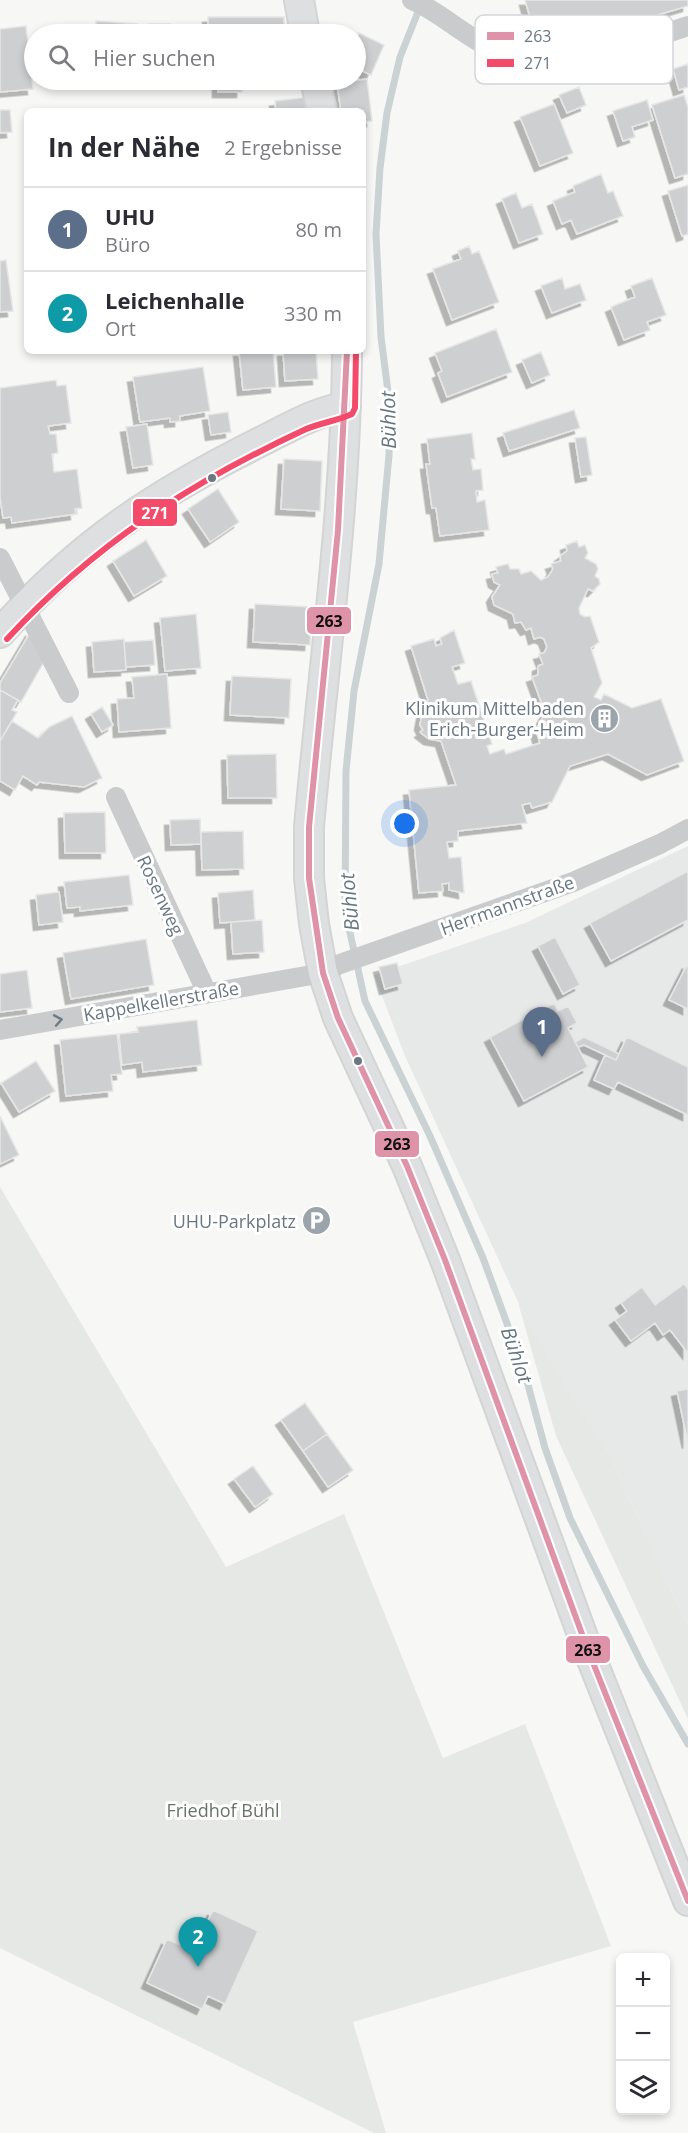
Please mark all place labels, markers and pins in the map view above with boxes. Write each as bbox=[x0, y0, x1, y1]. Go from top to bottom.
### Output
unlabelled marker bbox=[206, 472, 218, 484]
place label: Klinikum Mittelbaden Erich-Burger-Heim bbox=[405, 696, 584, 741]
building icon: Klinikum Mittelbaden Erich-Burger-Heim bbox=[589, 702, 621, 734]
pin: 1 bbox=[522, 1008, 562, 1057]
unlabelled marker bbox=[352, 1055, 364, 1067]
parking icon: UHU-Parkplatz bbox=[301, 1205, 333, 1237]
place label: UHU-Parkplatz bbox=[173, 1209, 296, 1233]
pin: 2 bbox=[178, 1918, 218, 1967]

